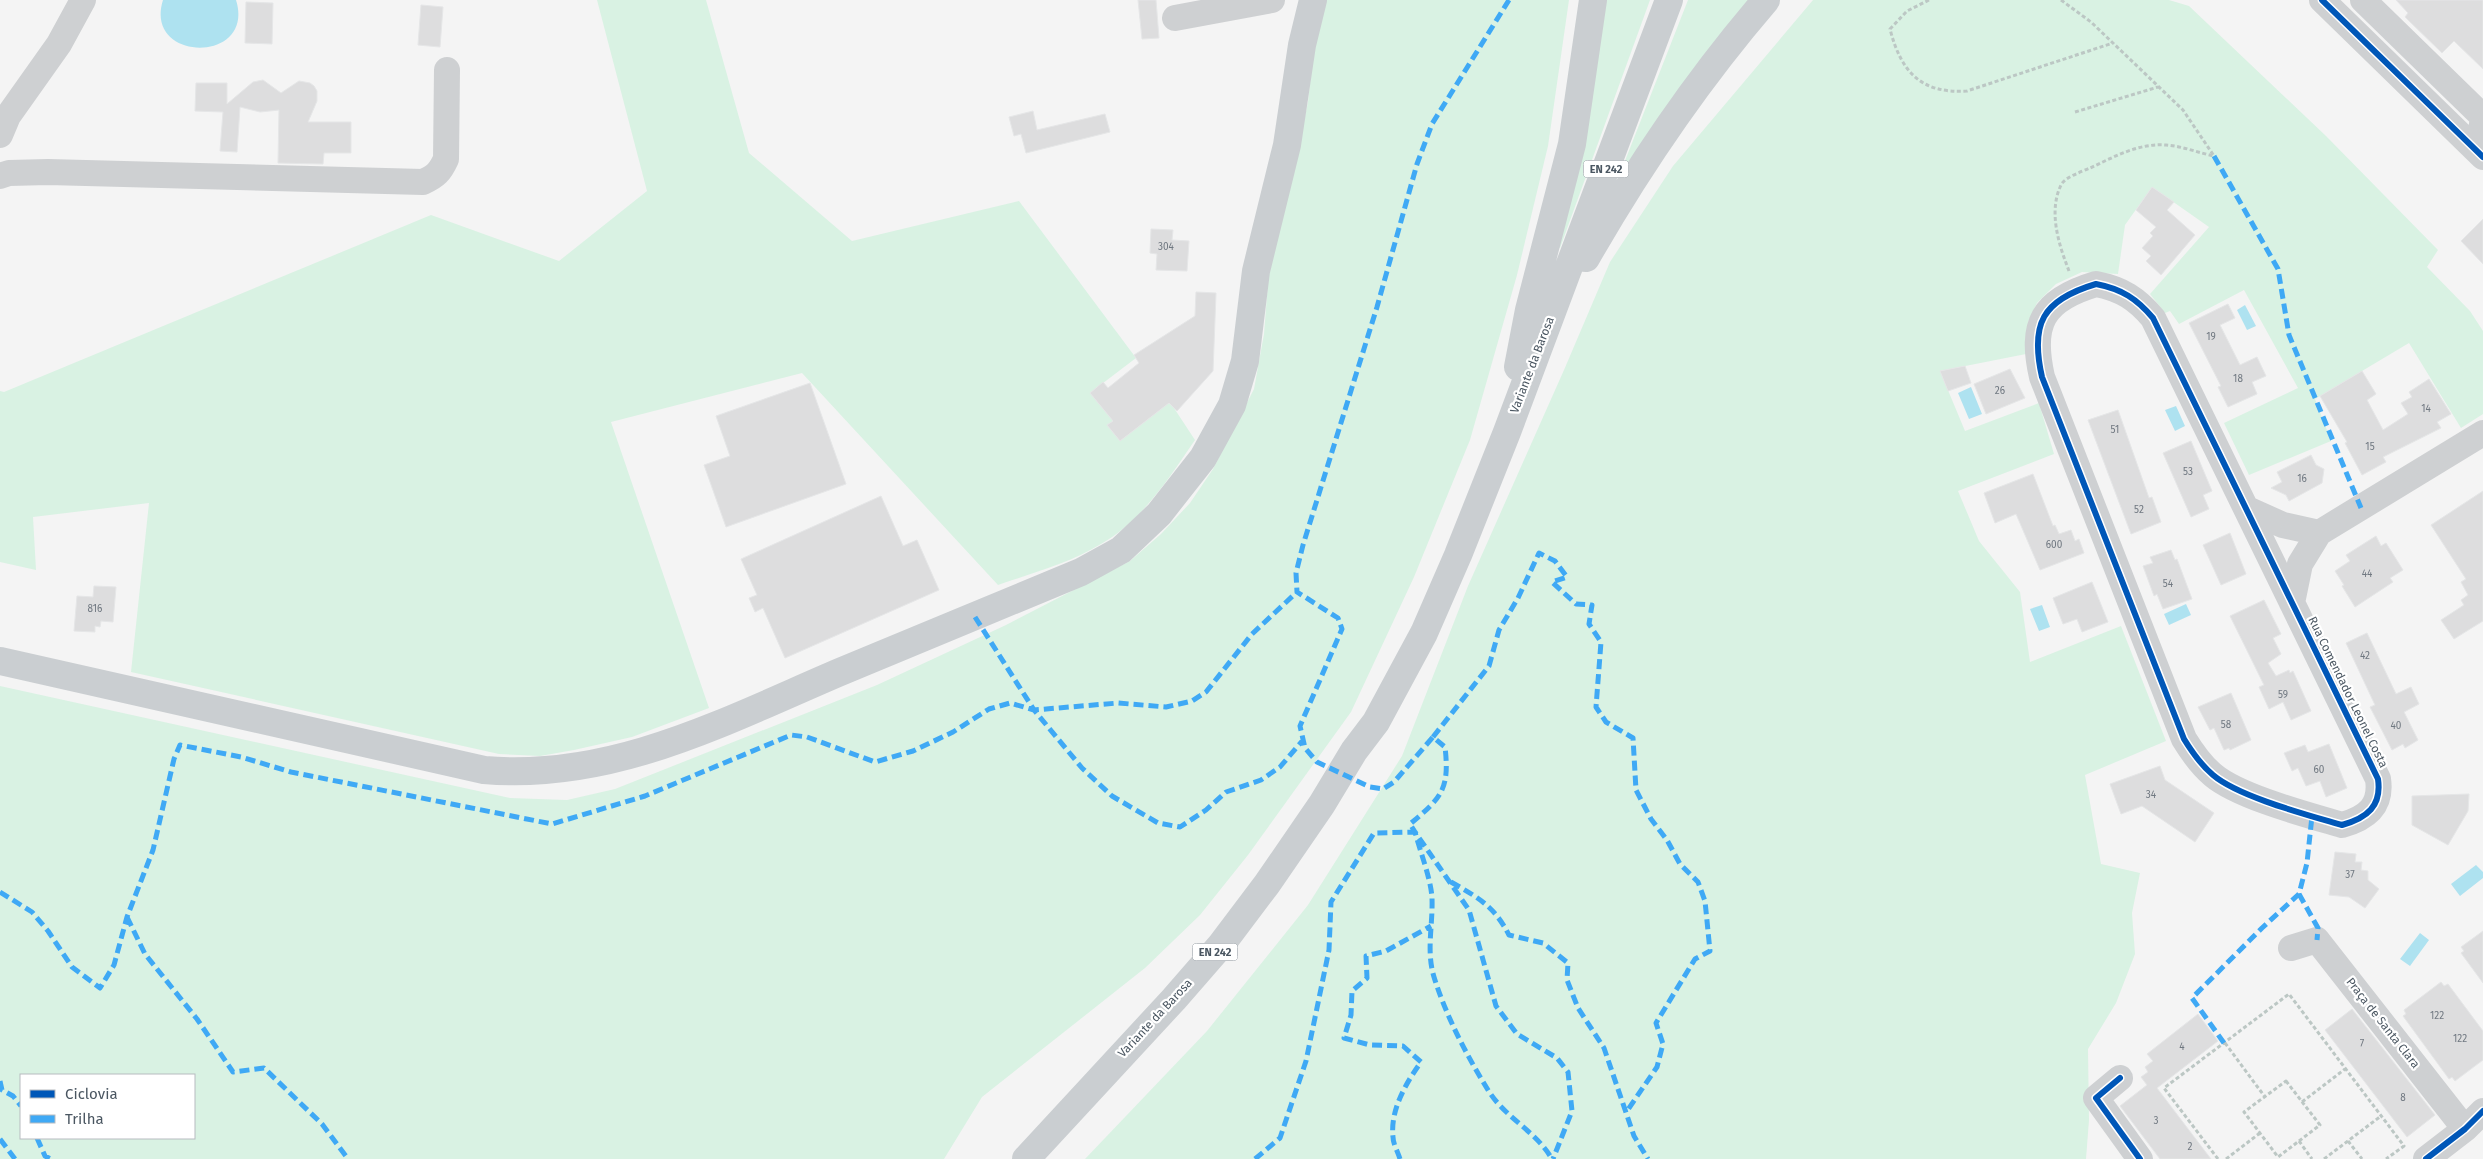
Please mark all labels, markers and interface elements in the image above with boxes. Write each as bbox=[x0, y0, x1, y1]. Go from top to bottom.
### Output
road number: EN 242 bbox=[1584, 160, 1628, 178]
house number: 304 bbox=[1158, 241, 1175, 253]
street label: Variante da Barosa bbox=[1507, 315, 1557, 415]
house number: 19 bbox=[2206, 331, 2216, 343]
house number: 18 bbox=[2233, 373, 2243, 385]
house number: 26 bbox=[1995, 385, 2005, 397]
house number: 14 bbox=[2421, 403, 2432, 415]
house number: 51 bbox=[2111, 424, 2119, 436]
house number: 15 bbox=[2365, 441, 2375, 453]
house number: 53 bbox=[2183, 466, 2193, 478]
house number: 16 bbox=[2297, 473, 2307, 485]
house number: 52 bbox=[2134, 504, 2144, 516]
house number: 600 bbox=[2046, 539, 2063, 551]
house number: 44 bbox=[2362, 568, 2373, 580]
house number: 54 bbox=[2163, 578, 2174, 590]
house number: 816 bbox=[88, 603, 102, 615]
street label: Rua Comendador Leonel Costa bbox=[2305, 614, 2391, 770]
house number: 42 bbox=[2360, 650, 2370, 662]
house number: 59 bbox=[2278, 689, 2288, 701]
house number: 58 bbox=[2221, 719, 2232, 731]
house number: 40 bbox=[2391, 720, 2402, 732]
house number: 60 bbox=[2314, 764, 2325, 776]
house number: 34 bbox=[2146, 789, 2157, 801]
house number: 37 bbox=[2345, 869, 2355, 881]
road number: EN 242 bbox=[1192, 944, 1238, 960]
street label: Praça de Santa Clara bbox=[2343, 975, 2423, 1071]
street label: Variante da Barosa bbox=[1115, 976, 1195, 1060]
house number: 122 bbox=[2430, 1010, 2444, 1022]
house number: 122 bbox=[2453, 1033, 2467, 1045]
house number: 7 bbox=[2360, 1038, 2365, 1050]
house number: 4 bbox=[2179, 1041, 2185, 1053]
legend bbox=[20, 1074, 195, 1139]
text: Ciclovia bbox=[65, 1085, 118, 1103]
house number: 8 bbox=[2400, 1092, 2406, 1104]
text: Trilha bbox=[65, 1110, 104, 1128]
house number: 3 bbox=[2154, 1115, 2159, 1127]
house number: 2 bbox=[2188, 1141, 2193, 1153]

